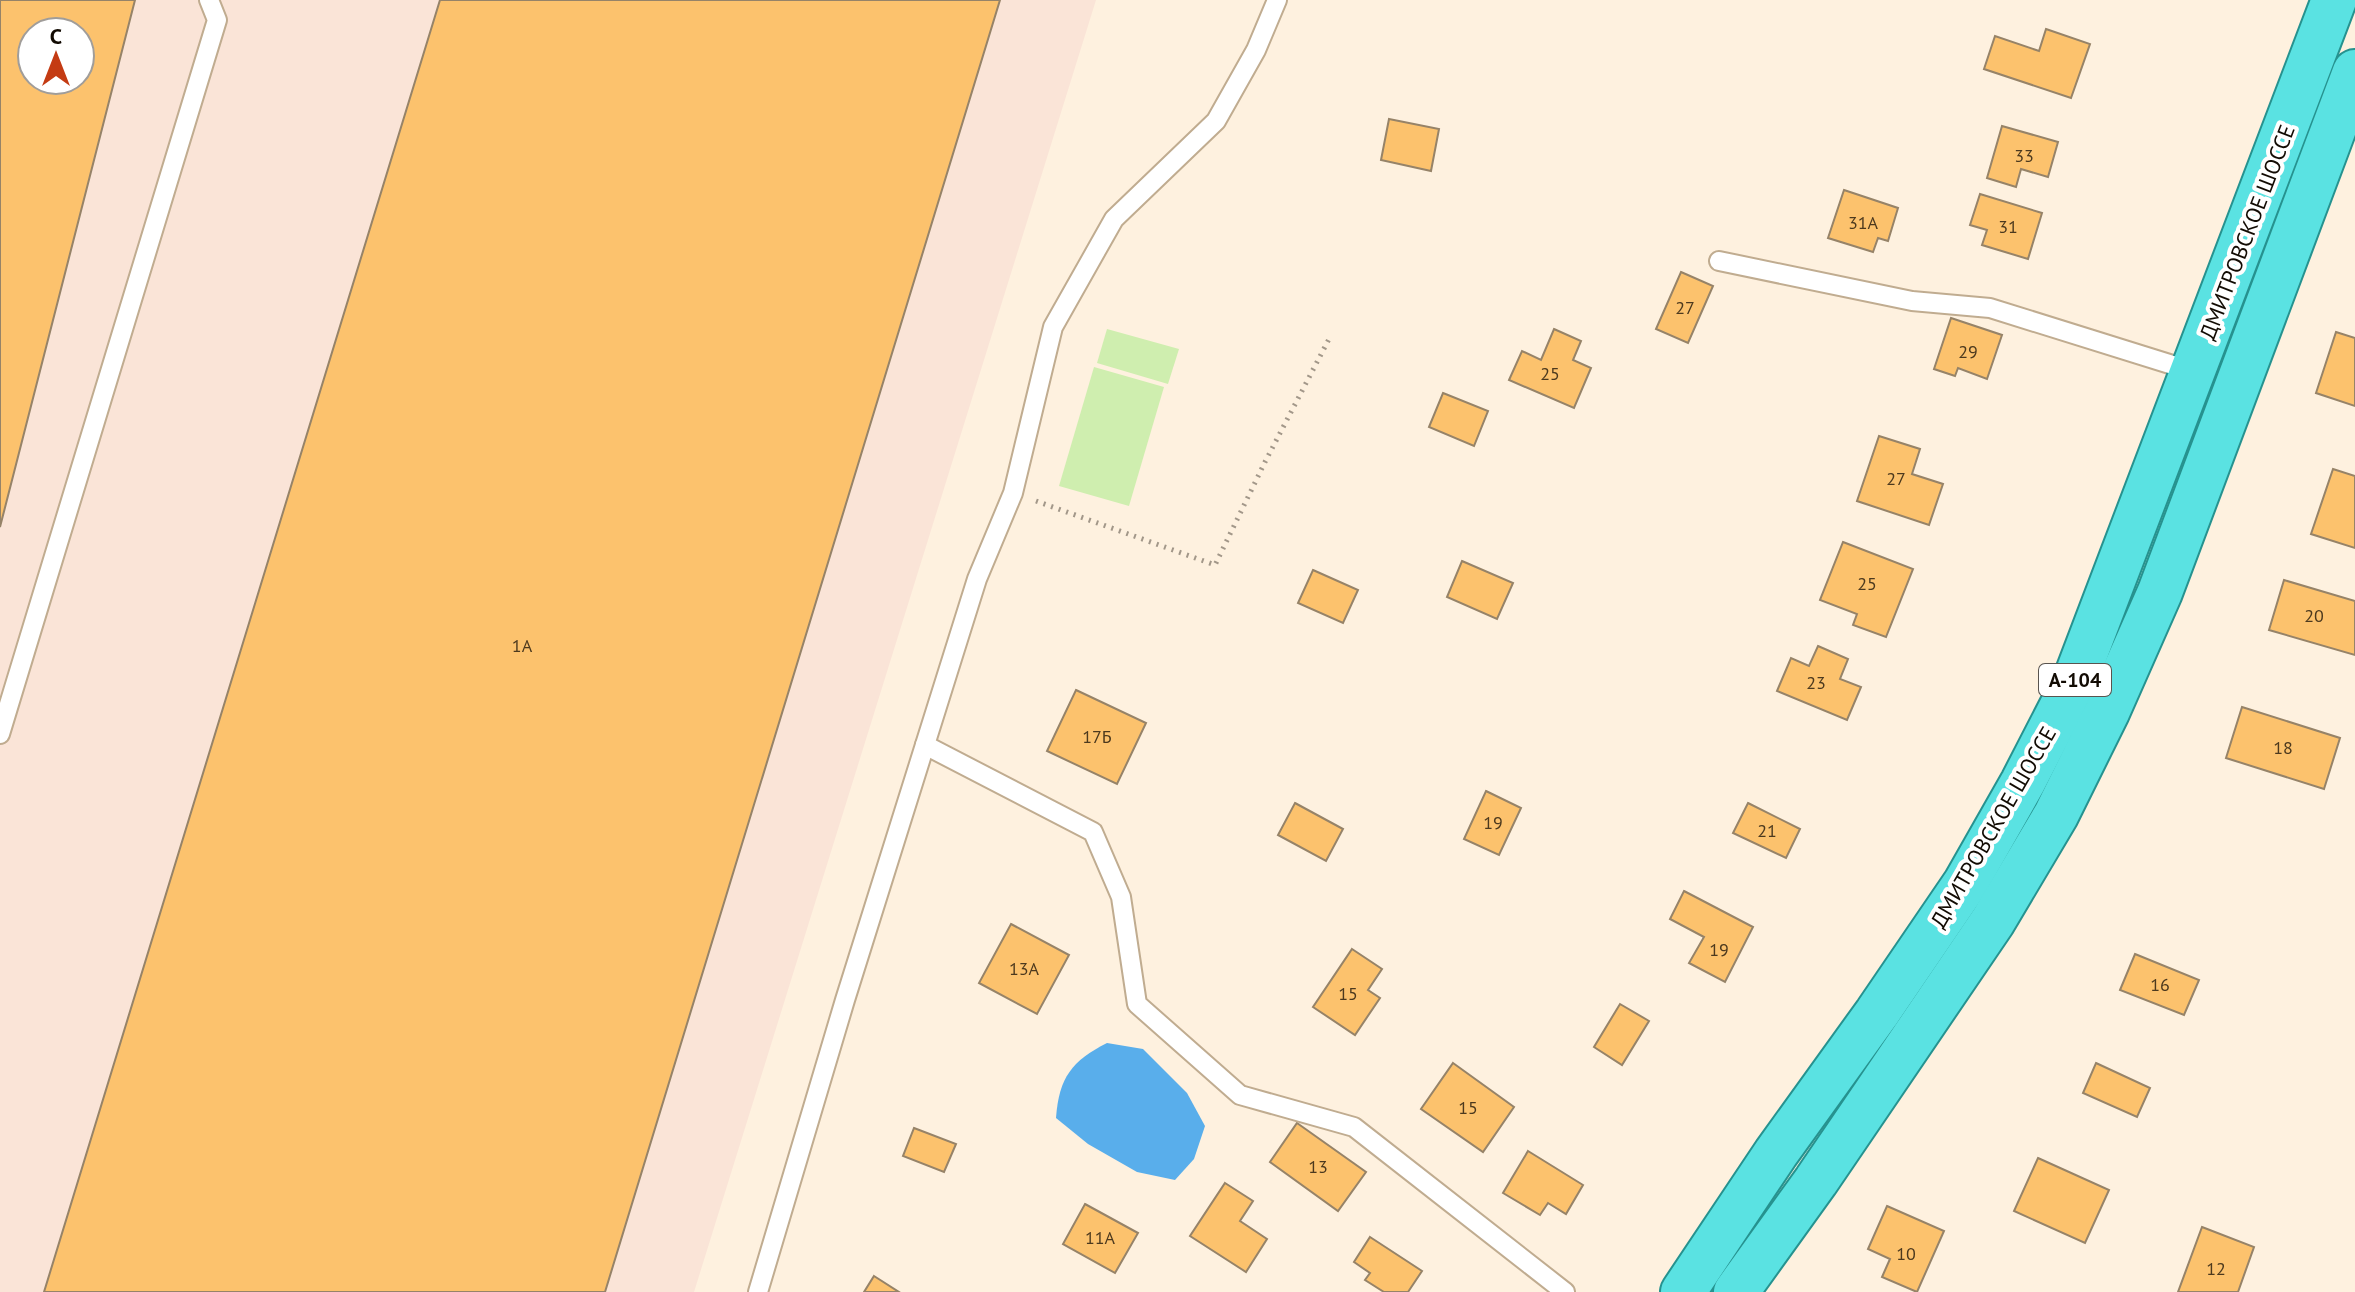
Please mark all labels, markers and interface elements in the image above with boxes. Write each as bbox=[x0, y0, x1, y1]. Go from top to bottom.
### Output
north arrow bbox=[16, 16, 96, 96]
text: С bbox=[50, 22, 62, 50]
street label: ДМИТРОВСКОЕ ШОССЕ bbox=[2193, 121, 2301, 343]
house number: 33 bbox=[2014, 144, 2034, 167]
house number: 31А bbox=[1848, 211, 1879, 234]
house number: 31 bbox=[1998, 215, 2018, 238]
house number: 27 bbox=[1675, 296, 1695, 319]
house number: 29 bbox=[1958, 340, 1978, 363]
house number: 25 bbox=[1540, 362, 1560, 385]
house number: 27 bbox=[1886, 467, 1906, 490]
house number: 25 bbox=[1857, 572, 1877, 595]
house number: 20 bbox=[2304, 604, 2324, 627]
house number: 1А bbox=[512, 634, 533, 657]
road number: А-104 bbox=[2039, 664, 2111, 696]
house number: 23 bbox=[1806, 671, 1826, 694]
street label: ДМИТРОВСКОЕ ШОССЕ bbox=[1924, 721, 2062, 933]
house number: 17Б bbox=[1082, 725, 1112, 748]
house number: 18 bbox=[2273, 736, 2293, 759]
house number: 19 bbox=[1483, 811, 1503, 834]
house number: 21 bbox=[1757, 819, 1777, 842]
house number: 19 bbox=[1709, 938, 1729, 961]
house number: 13А bbox=[1009, 957, 1040, 980]
house number: 16 bbox=[2150, 973, 2170, 996]
house number: 15 bbox=[1338, 982, 1358, 1005]
house number: 15 bbox=[1458, 1096, 1478, 1119]
house number: 13 bbox=[1308, 1155, 1328, 1178]
house number: 11А bbox=[1085, 1226, 1116, 1249]
house number: 10 bbox=[1896, 1242, 1916, 1265]
house number: 12 bbox=[2206, 1257, 2226, 1280]

